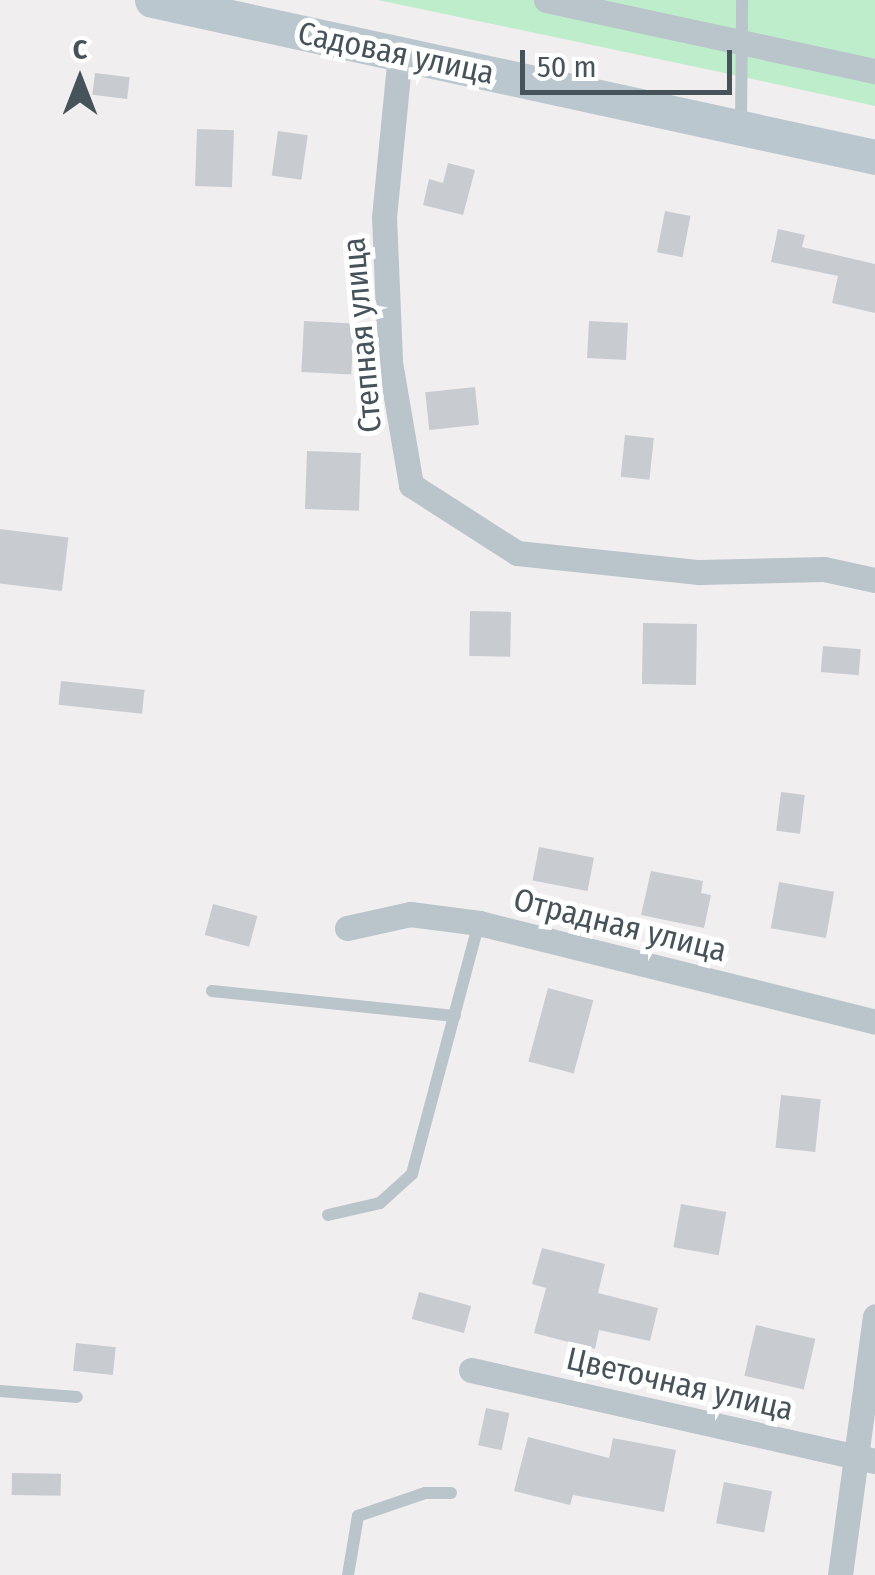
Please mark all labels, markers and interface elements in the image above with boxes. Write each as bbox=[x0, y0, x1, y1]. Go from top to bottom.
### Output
street label: Садовая улица bbox=[294, 13, 498, 93]
north arrow bbox=[30, 30, 130, 130]
scale bar bbox=[525, 30, 738, 92]
text: С bbox=[73, 33, 87, 66]
text: 50 m bbox=[537, 49, 597, 85]
street label: Степная улица bbox=[334, 236, 390, 434]
street label: Отрадная улица bbox=[510, 880, 730, 970]
street label: Цветочная улица bbox=[563, 1339, 797, 1429]

